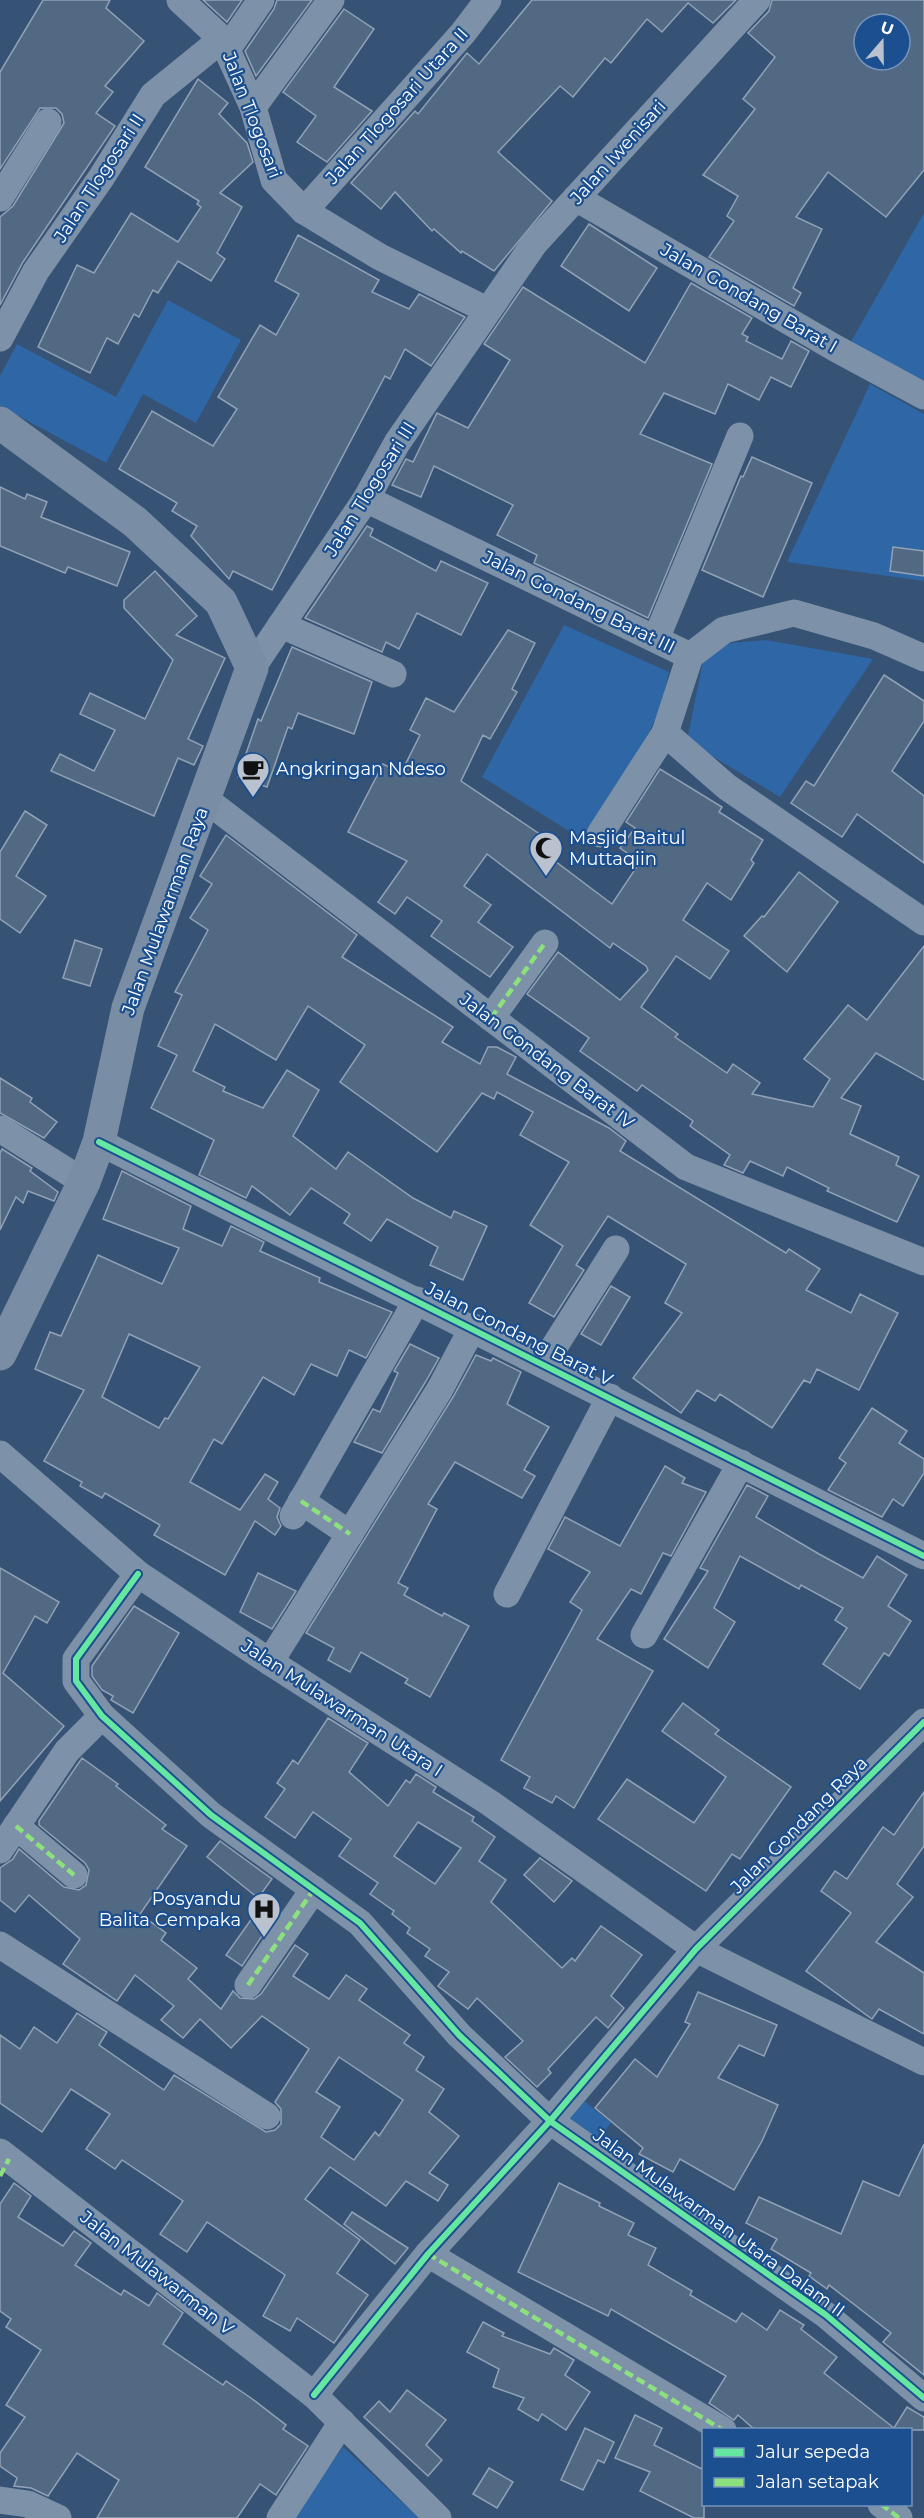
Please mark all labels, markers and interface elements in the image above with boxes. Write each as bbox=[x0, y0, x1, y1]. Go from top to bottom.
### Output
north arrow bbox=[852, 12, 912, 72]
text: U bbox=[878, 17, 896, 39]
street label: Jalan Tlogosari Utara II bbox=[320, 23, 473, 189]
street label: Jalan Tlogosari bbox=[217, 48, 286, 181]
street label: Jalan Iwenisari bbox=[565, 96, 670, 209]
street label: Jalan Tlogosari II bbox=[49, 110, 149, 247]
street label: Jalan Gondang Barat I bbox=[656, 238, 841, 358]
street label: Jalan Tlogosari III bbox=[319, 418, 420, 561]
street label: Jalan Gondang Barat III bbox=[478, 545, 679, 658]
cafe icon: Angkringan Ndeso bbox=[235, 751, 271, 798]
place label: Angkringan Ndeso bbox=[276, 758, 446, 780]
street label: Jalan Mulawarman Raya bbox=[117, 804, 213, 1019]
place label: Masjid Baitul Muttaqiin bbox=[569, 827, 685, 870]
mosque icon: Masjid Baitul Muttaqiin bbox=[528, 830, 564, 877]
street label: Jalan Gondang Barat IV bbox=[455, 988, 639, 1134]
street label: Jalan Gondang Barat V bbox=[421, 1277, 617, 1391]
street label: Jalan Mulawarman Utara I bbox=[236, 1634, 447, 1781]
street label: Jalan Gondang Raya bbox=[725, 1752, 872, 1899]
place label: Posyandu Balita Cempaka bbox=[99, 1888, 241, 1931]
hospital icon: Posyandu Balita Cempaka bbox=[246, 1891, 282, 1938]
street label: Jalan Mulawarman Utara Dalam II bbox=[588, 2124, 849, 2322]
street label: Jalan Mulawarman V bbox=[75, 2206, 239, 2340]
legend bbox=[702, 2428, 912, 2506]
text: Jalur sepeda bbox=[755, 2441, 870, 2463]
text: Jalan setapak bbox=[755, 2471, 879, 2493]

